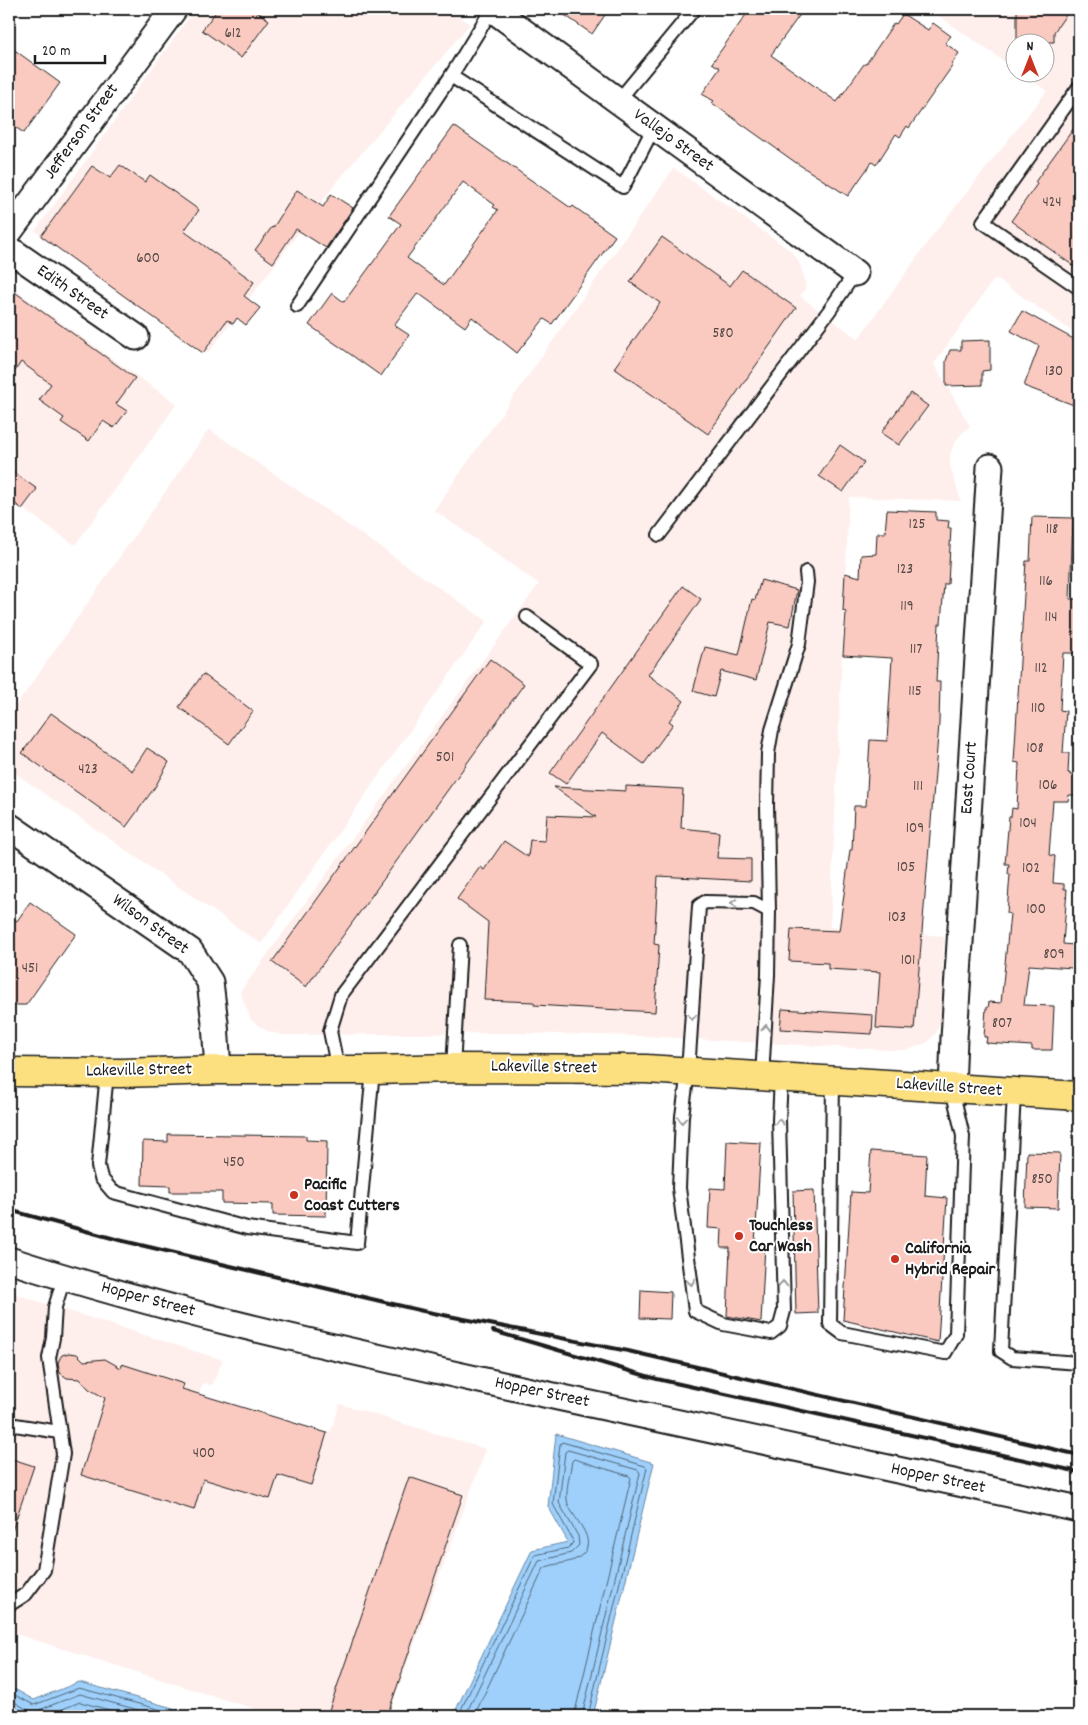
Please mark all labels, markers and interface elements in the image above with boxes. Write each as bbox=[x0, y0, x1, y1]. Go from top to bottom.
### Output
house number: 612 bbox=[224, 23, 242, 45]
scale bar bbox=[35, 32, 105, 64]
north arrow bbox=[1006, 32, 1056, 82]
text: N bbox=[1027, 37, 1034, 57]
text: 20 m bbox=[42, 41, 70, 63]
street label: Jefferson Street bbox=[39, 79, 126, 185]
street label: Vallejo Street bbox=[628, 103, 719, 179]
house number: 424 bbox=[1042, 192, 1062, 214]
house number: 600 bbox=[136, 248, 160, 270]
street label: Edith Street bbox=[31, 259, 113, 327]
house number: 580 bbox=[712, 323, 734, 345]
house number: 130 bbox=[1045, 361, 1063, 383]
house number: 125 bbox=[909, 514, 925, 536]
house number: 118 bbox=[1046, 519, 1058, 541]
house number: 123 bbox=[897, 559, 913, 581]
house number: 116 bbox=[1039, 571, 1053, 593]
house number: 119 bbox=[900, 596, 914, 618]
house number: 114 bbox=[1045, 607, 1057, 629]
house number: 117 bbox=[910, 639, 922, 661]
house number: 112 bbox=[1034, 658, 1048, 680]
house number: 115 bbox=[908, 681, 922, 703]
house number: 110 bbox=[1031, 698, 1045, 720]
house number: 108 bbox=[1026, 738, 1044, 760]
street label: East Court bbox=[955, 740, 985, 815]
house number: 501 bbox=[436, 747, 454, 769]
house number: 423 bbox=[78, 759, 98, 781]
house number: 106 bbox=[1039, 775, 1057, 797]
house number: 111 bbox=[913, 776, 923, 798]
house number: 104 bbox=[1019, 813, 1037, 835]
house number: 109 bbox=[906, 818, 924, 840]
house number: 105 bbox=[897, 857, 915, 879]
house number: 102 bbox=[1022, 858, 1040, 880]
street label: Wilson Street bbox=[106, 889, 194, 962]
one-way arrow bbox=[730, 897, 738, 908]
house number: 100 bbox=[1026, 899, 1046, 921]
house number: 103 bbox=[888, 907, 906, 929]
house number: 809 bbox=[1043, 944, 1065, 966]
house number: 101 bbox=[901, 950, 915, 972]
house number: 451 bbox=[22, 958, 38, 980]
one-way arrow bbox=[686, 1013, 697, 1021]
house number: 807 bbox=[992, 1013, 1012, 1035]
one-way arrow bbox=[760, 1024, 771, 1032]
street label: Lakeville Street bbox=[491, 1055, 598, 1081]
street label: Lakeville Street bbox=[86, 1058, 193, 1084]
street label: Lakeville Street bbox=[895, 1072, 1003, 1104]
one-way arrow bbox=[676, 1116, 687, 1124]
one-way arrow bbox=[774, 1118, 784, 1126]
house number: 450 bbox=[223, 1152, 245, 1174]
house number: 850 bbox=[1031, 1169, 1053, 1191]
place label: Pacific Coast Cutters bbox=[304, 1173, 400, 1219]
marker: Pacific Coast Cutters bbox=[288, 1189, 300, 1201]
place label: Touchless Car Wash bbox=[749, 1214, 814, 1260]
marker: Touchless Car Wash bbox=[733, 1230, 745, 1242]
place label: California Hybrid Repair bbox=[905, 1237, 996, 1283]
marker: California Hybrid Repair bbox=[889, 1253, 901, 1265]
street label: Hopper Street bbox=[98, 1275, 198, 1325]
one-way arrow bbox=[685, 1278, 696, 1286]
one-way arrow bbox=[778, 1280, 789, 1288]
street label: Hopper Street bbox=[492, 1371, 592, 1415]
house number: 400 bbox=[193, 1443, 215, 1465]
street label: Hopper Street bbox=[888, 1457, 988, 1501]

